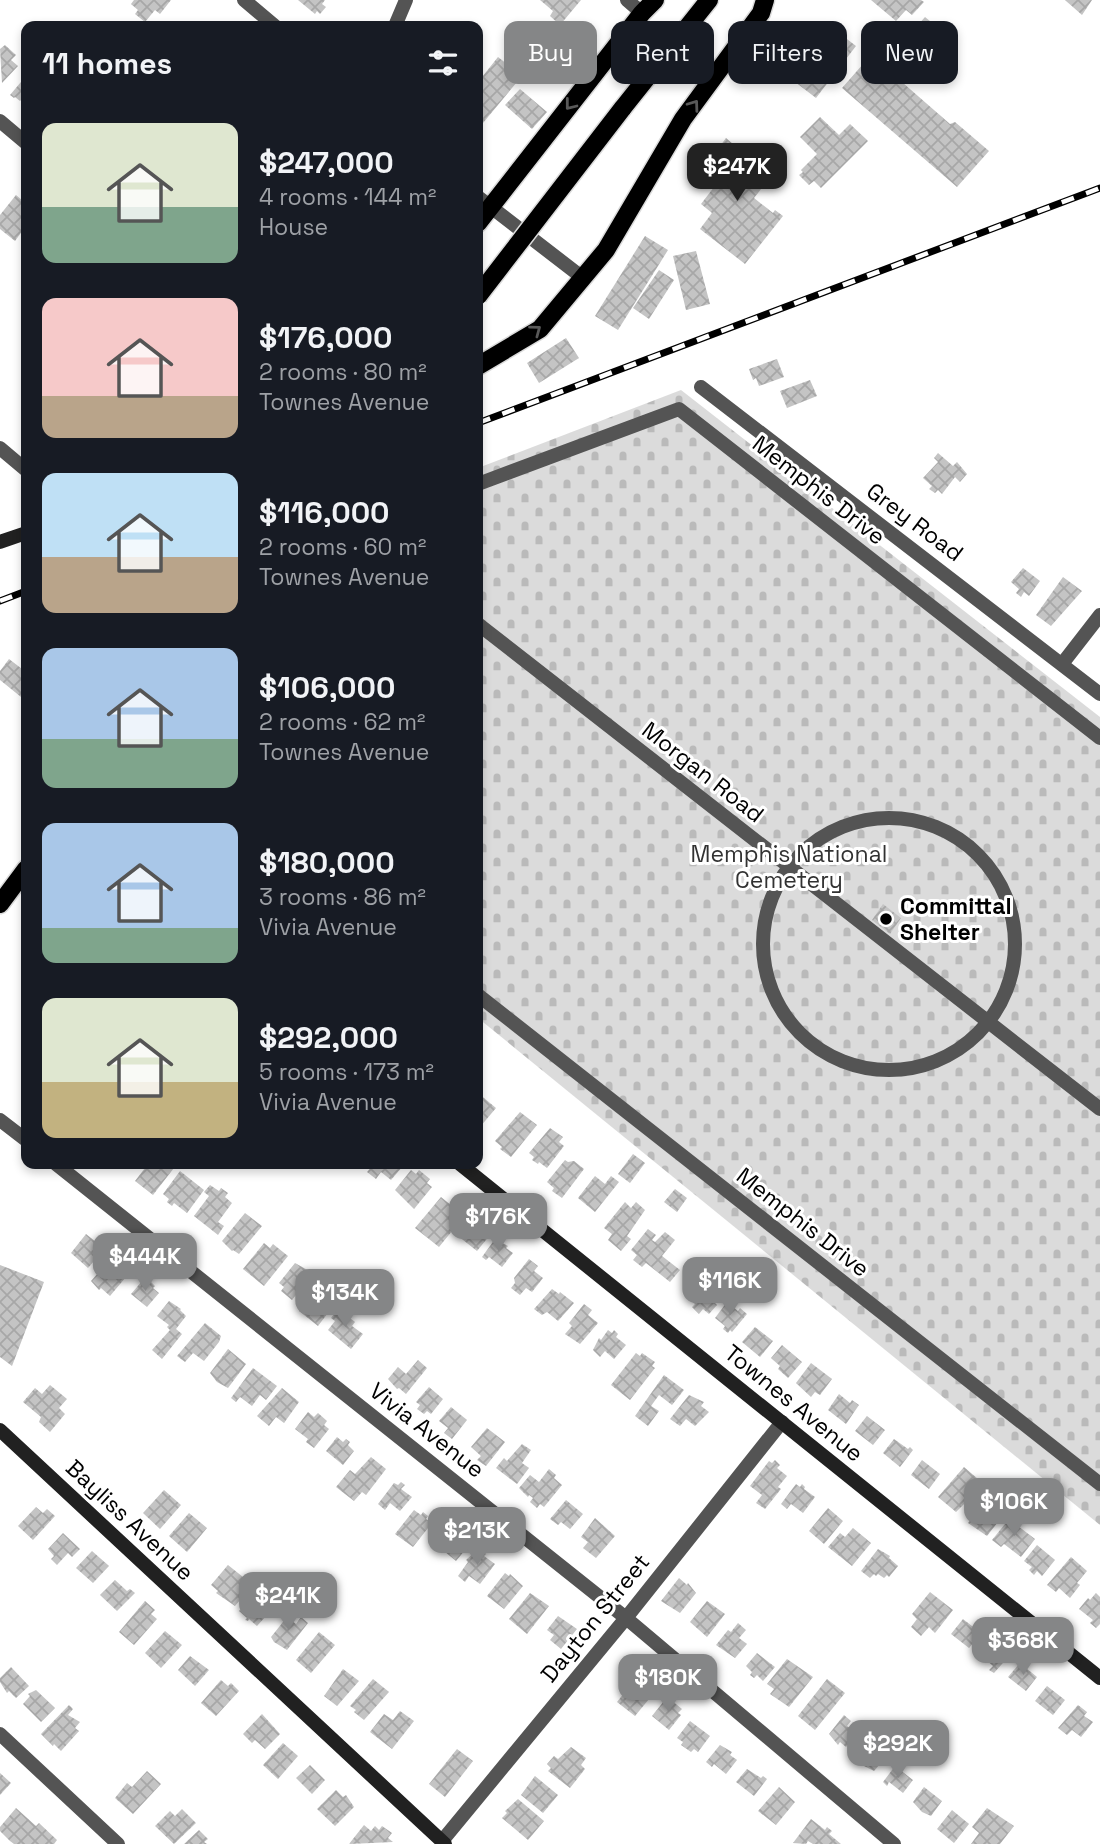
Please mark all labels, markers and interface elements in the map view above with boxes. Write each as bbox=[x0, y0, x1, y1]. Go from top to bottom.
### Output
chip: Buy bbox=[504, 21, 597, 84]
chip: Rent bbox=[611, 21, 714, 84]
chip: Filters bbox=[728, 21, 847, 84]
chip: New bbox=[861, 21, 958, 84]
text: 11 homes bbox=[42, 44, 172, 83]
icon: filters bbox=[424, 44, 462, 82]
one-way arrow bbox=[565, 98, 578, 110]
one-way arrow bbox=[685, 100, 698, 113]
text: $247,000 bbox=[259, 143, 394, 182]
pin: $247K bbox=[688, 144, 786, 203]
icon: home bbox=[98, 151, 182, 235]
text: $247K bbox=[703, 151, 771, 181]
text: 4 rooms · 144 m² bbox=[259, 182, 436, 212]
text: House bbox=[259, 212, 328, 242]
text: $176,000 bbox=[259, 318, 393, 357]
icon: home bbox=[98, 326, 182, 410]
one-way arrow bbox=[528, 326, 540, 339]
text: 2 rooms · 80 m² bbox=[259, 357, 427, 387]
text: Townes Avenue bbox=[259, 387, 429, 417]
street label: Memphis Drive bbox=[746, 429, 892, 551]
street label: Grey Road bbox=[861, 476, 969, 568]
text: $116,000 bbox=[259, 493, 390, 532]
icon: home bbox=[98, 501, 182, 585]
text: 2 rooms · 60 m² bbox=[259, 532, 426, 562]
text: Townes Avenue bbox=[259, 562, 429, 592]
text: $106,000 bbox=[259, 668, 395, 707]
icon: home bbox=[98, 676, 182, 760]
text: 2 rooms · 62 m² bbox=[259, 707, 425, 737]
street label: Morgan Road bbox=[636, 715, 770, 829]
text: Townes Avenue bbox=[259, 737, 429, 767]
park label: Memphis National Cemetery bbox=[690, 839, 888, 895]
text: $180,000 bbox=[259, 843, 395, 882]
icon: home bbox=[98, 851, 182, 935]
text: 3 rooms · 86 m² bbox=[259, 882, 426, 912]
place label: Committal Shelter bbox=[900, 891, 1012, 947]
marker: Committal Shelter bbox=[878, 911, 894, 927]
text: Vivia Avenue bbox=[259, 912, 397, 942]
text: $292,000 bbox=[259, 1018, 398, 1057]
icon: home bbox=[98, 1026, 182, 1110]
text: 5 rooms · 173 m² bbox=[259, 1057, 434, 1087]
text: Vivia Avenue bbox=[259, 1087, 397, 1117]
street label: Memphis Drive bbox=[730, 1161, 876, 1283]
pin: $176K bbox=[449, 1194, 547, 1253]
text: $176K bbox=[465, 1201, 531, 1231]
pin: $444K bbox=[96, 1234, 194, 1293]
text: $444K bbox=[109, 1241, 181, 1271]
pin: $116K bbox=[681, 1258, 779, 1317]
text: $116K bbox=[698, 1265, 762, 1295]
pin: $134K bbox=[296, 1270, 394, 1329]
text: $134K bbox=[311, 1277, 379, 1307]
street label: Townes Avenue bbox=[718, 1338, 870, 1468]
street label: Vivia Avenue bbox=[363, 1376, 491, 1484]
street label: Bayliss Avenue bbox=[60, 1453, 200, 1587]
pin: $106K bbox=[965, 1478, 1063, 1538]
text: $106K bbox=[980, 1486, 1048, 1516]
pin: $213K bbox=[428, 1508, 526, 1567]
text: $213K bbox=[444, 1515, 510, 1545]
street label: Dayton Street bbox=[534, 1548, 656, 1688]
pin: $241K bbox=[239, 1572, 337, 1632]
text: $241K bbox=[255, 1580, 321, 1610]
pin: $368K bbox=[974, 1618, 1072, 1677]
text: $368K bbox=[988, 1625, 1058, 1655]
pin: $180K bbox=[619, 1654, 717, 1714]
text: $180K bbox=[634, 1662, 702, 1692]
pin: $292K bbox=[849, 1720, 947, 1780]
text: $292K bbox=[863, 1728, 933, 1758]

